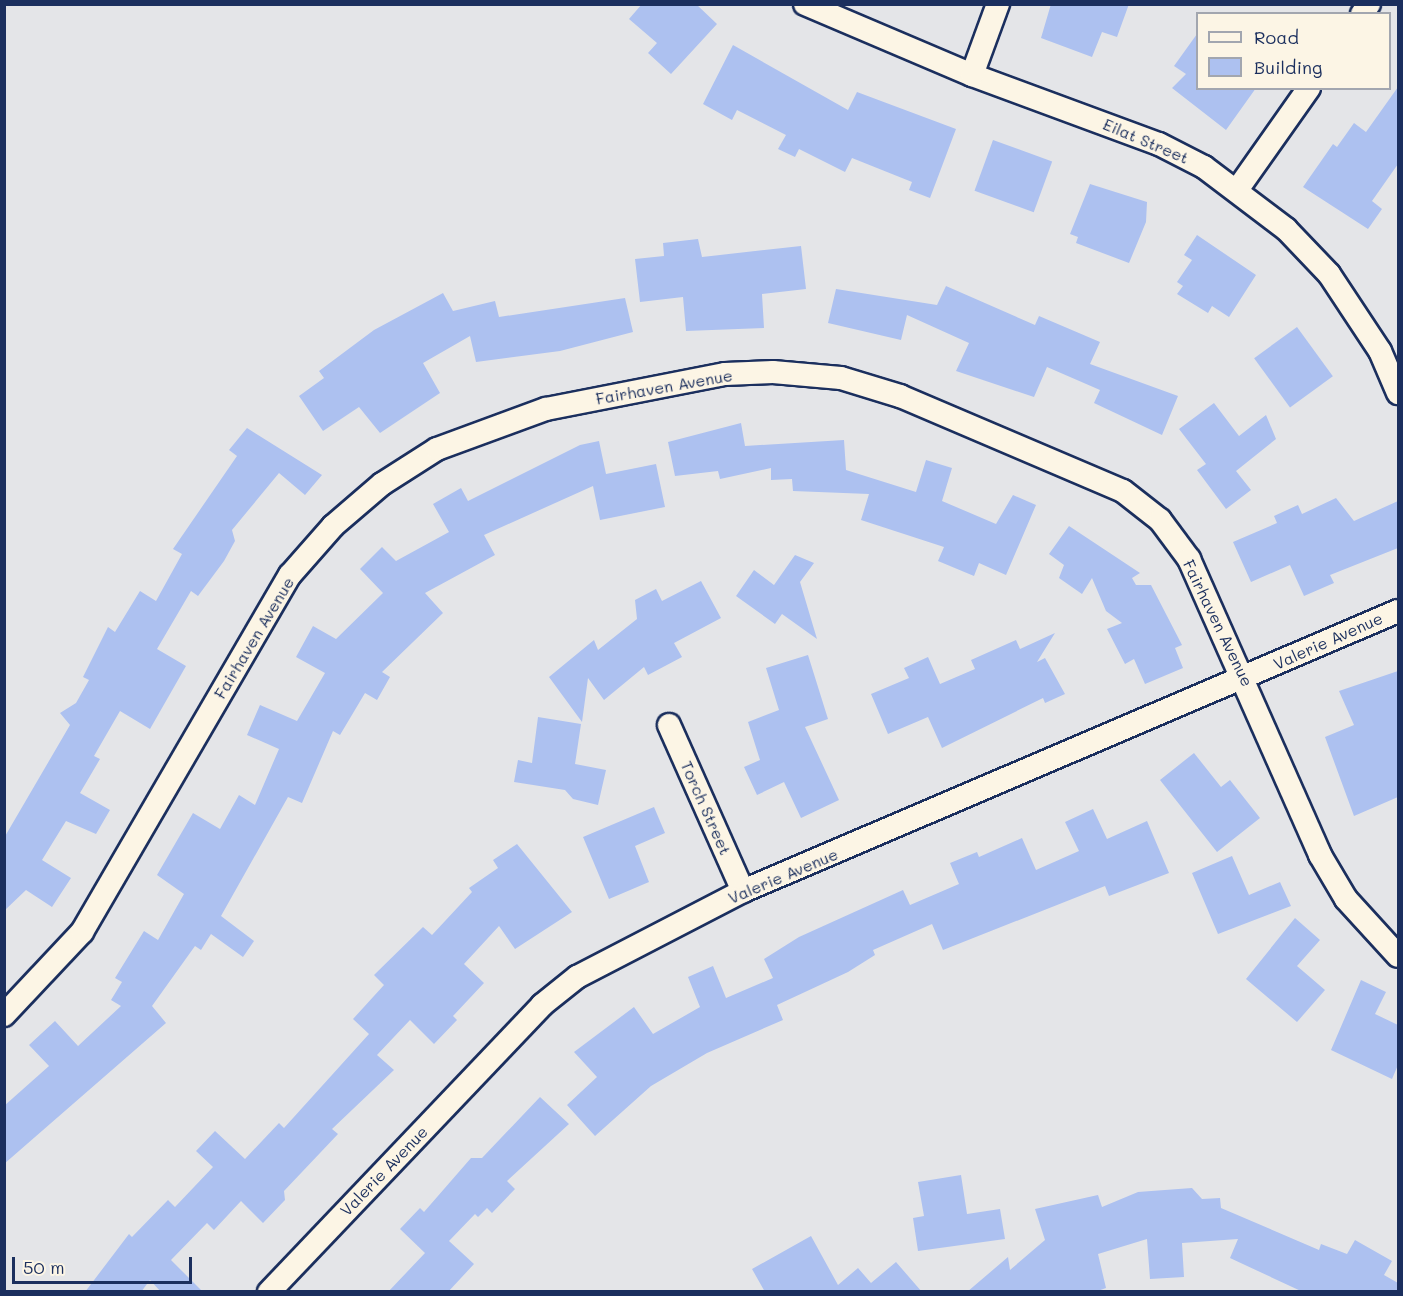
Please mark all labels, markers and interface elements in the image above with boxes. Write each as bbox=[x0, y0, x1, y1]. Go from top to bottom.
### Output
legend bbox=[1196, 12, 1391, 90]
text: Road bbox=[1254, 25, 1299, 49]
text: Building bbox=[1254, 55, 1322, 79]
street label: Eilat Street bbox=[1100, 114, 1192, 168]
street label: Fairhaven Avenue bbox=[594, 366, 734, 408]
street label: Fairhaven Avenue bbox=[1179, 557, 1257, 689]
street label: Fairhaven Avenue bbox=[210, 574, 298, 702]
street label: Valerie Avenue bbox=[1270, 608, 1386, 674]
street label: Torch Street bbox=[677, 758, 735, 858]
street label: Valerie Avenue bbox=[725, 844, 841, 908]
street label: Valerie Avenue bbox=[336, 1122, 432, 1220]
scale bar bbox=[15, 1245, 195, 1283]
text: 50 m bbox=[23, 1255, 65, 1279]

